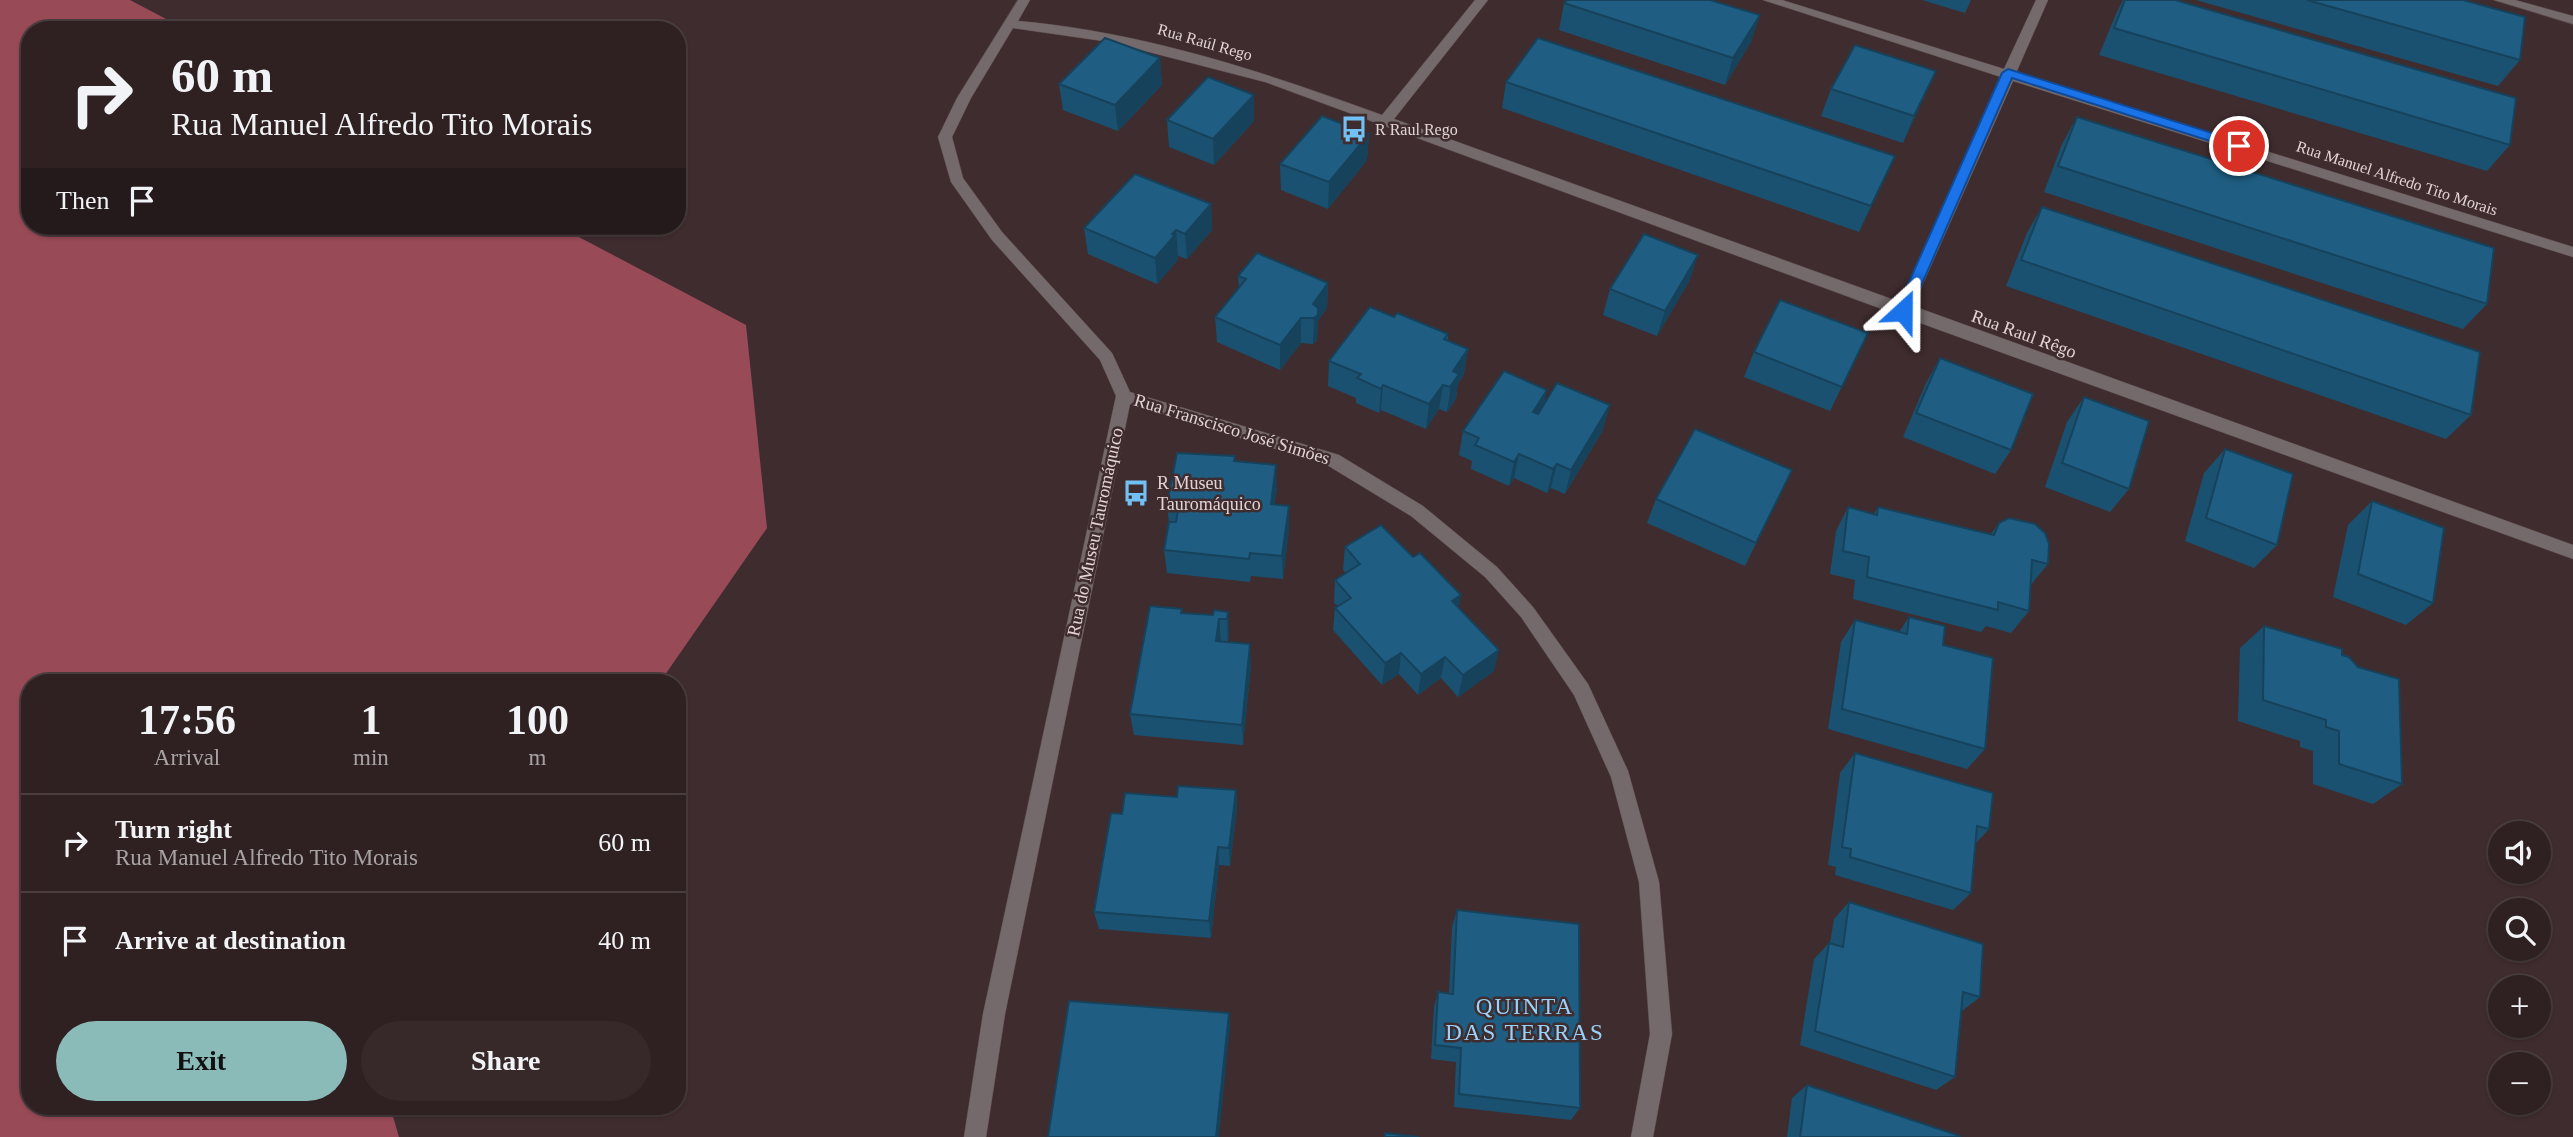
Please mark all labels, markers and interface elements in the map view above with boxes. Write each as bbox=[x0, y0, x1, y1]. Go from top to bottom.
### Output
street label: Rua Raúl Rego bbox=[1155, 20, 1254, 65]
text: 60 m bbox=[171, 48, 273, 103]
icon: right bbox=[56, 49, 147, 140]
text: Rua Manuel Alfredo Tito Morais bbox=[171, 106, 592, 142]
bus stop icon: R Raul Rego bbox=[1339, 114, 1369, 144]
pin bbox=[2209, 116, 2269, 176]
place label: R Raul Rego bbox=[1375, 121, 1458, 139]
icon: arrive bbox=[2220, 127, 2258, 165]
street label: Rua Manuel Alfredo Tito Morais bbox=[2294, 137, 2500, 219]
icon: arrive bbox=[123, 182, 161, 220]
text: Then bbox=[56, 186, 109, 215]
position arrow bbox=[1866, 274, 1940, 348]
street label: Rua Raul Rêgo bbox=[1969, 306, 2079, 362]
street label: Rua Franscisco José Simões bbox=[1132, 390, 1332, 468]
street label: Rua do Museu Tauromáquico bbox=[1063, 426, 1127, 638]
place label: R Museu Tauromáquico bbox=[1157, 473, 1261, 514]
bus stop icon: R Museu Tauromáquico bbox=[1121, 478, 1151, 508]
text: 17:56 bbox=[138, 697, 236, 743]
text: 1 bbox=[360, 697, 381, 743]
text: 100 bbox=[506, 697, 569, 743]
text: Arrival bbox=[154, 745, 220, 770]
text: min bbox=[353, 745, 389, 770]
text: m bbox=[528, 745, 546, 770]
text: Turn right bbox=[115, 815, 232, 844]
map controls bbox=[2488, 821, 2551, 1115]
button: sound bbox=[2488, 821, 2551, 884]
icon: right bbox=[56, 824, 94, 862]
text: 60 m bbox=[598, 828, 651, 857]
text: Rua Manuel Alfredo Tito Morais bbox=[115, 845, 418, 870]
button: search bbox=[2488, 898, 2551, 961]
icon: arrive bbox=[56, 922, 94, 960]
text: Arrive at destination bbox=[115, 926, 346, 955]
text: 40 m bbox=[598, 926, 651, 955]
button: + bbox=[2488, 975, 2551, 1038]
district label: QUINTA DAS TERRAS bbox=[1445, 994, 1605, 1045]
button: Exit bbox=[56, 1021, 347, 1101]
button: Share bbox=[361, 1021, 651, 1101]
button: − bbox=[2488, 1052, 2551, 1115]

